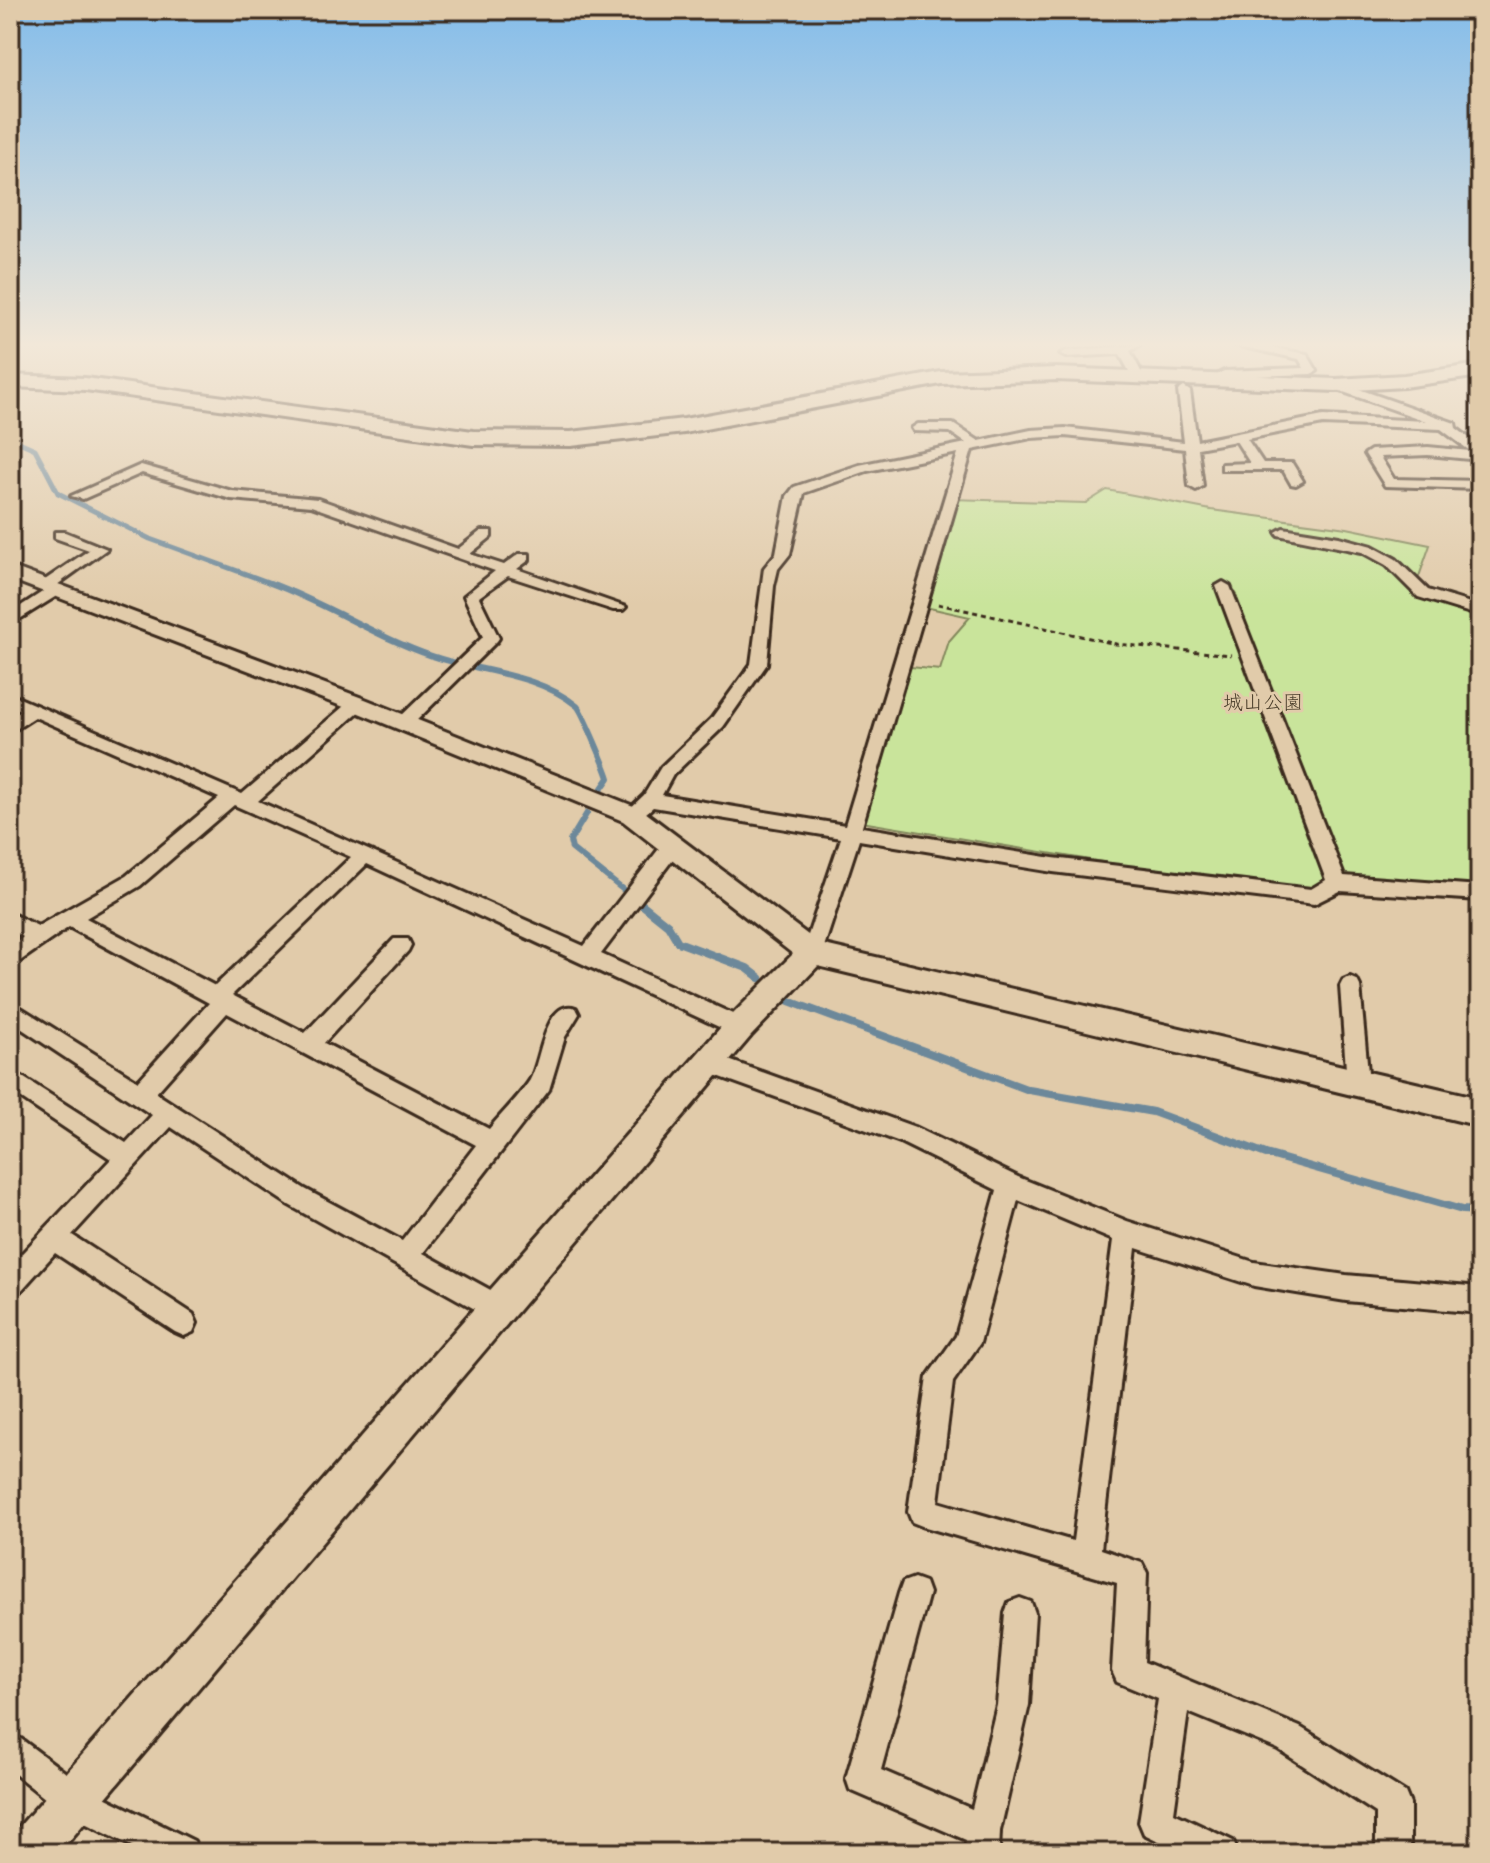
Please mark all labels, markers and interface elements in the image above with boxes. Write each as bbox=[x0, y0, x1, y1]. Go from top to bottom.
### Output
park label: 城山公園 bbox=[1223, 689, 1303, 715]

